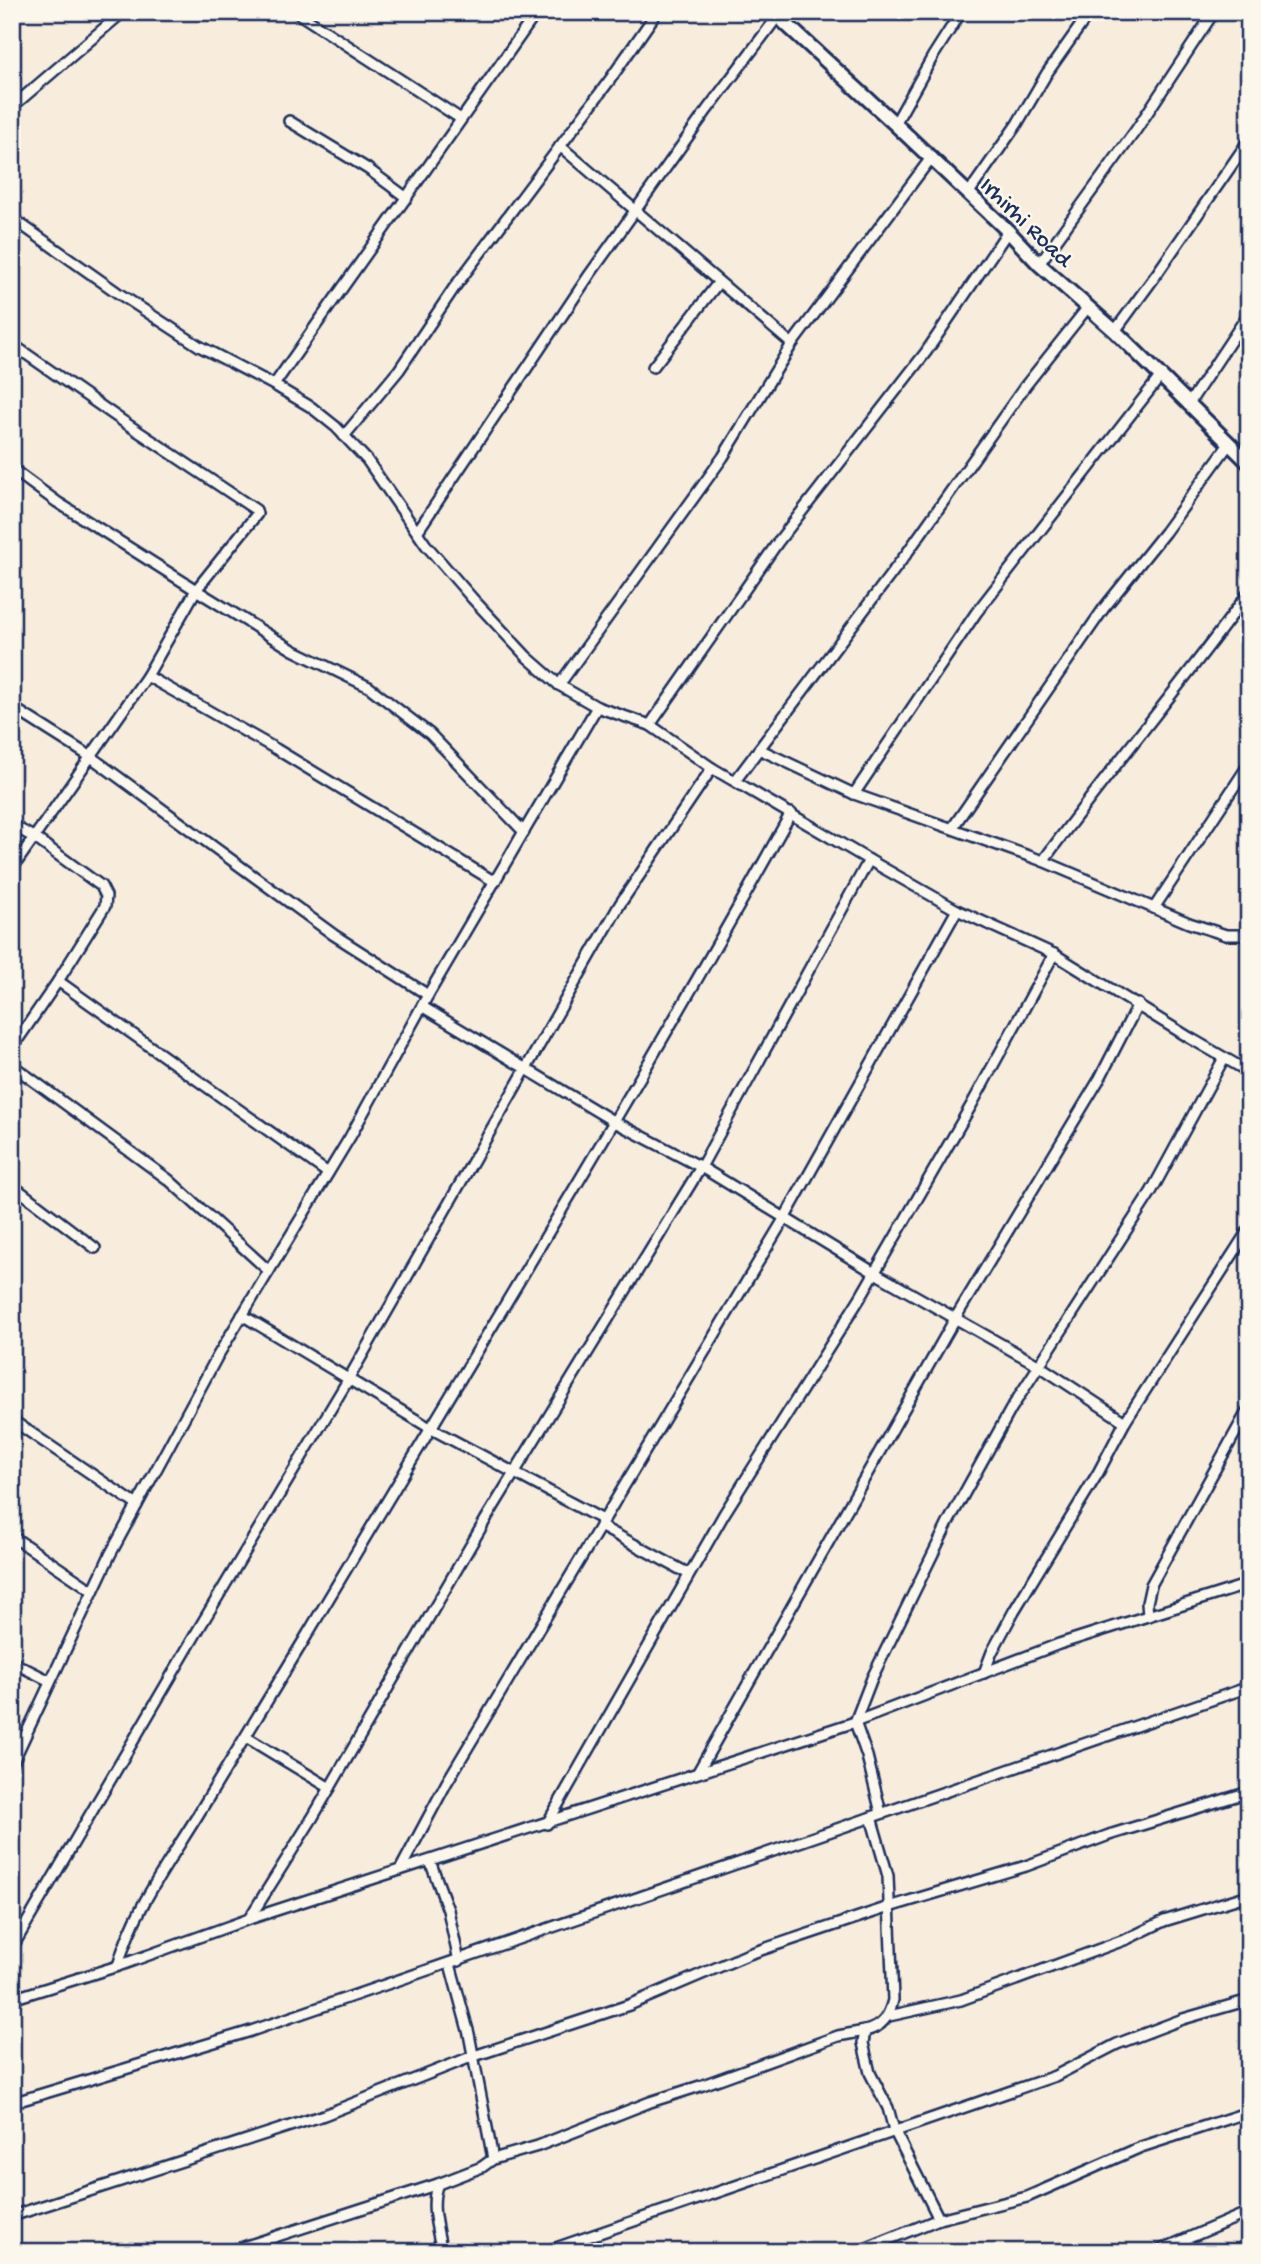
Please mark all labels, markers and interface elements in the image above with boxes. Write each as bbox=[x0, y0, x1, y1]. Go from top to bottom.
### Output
street label: Irhirhi Road bbox=[972, 172, 1078, 276]

